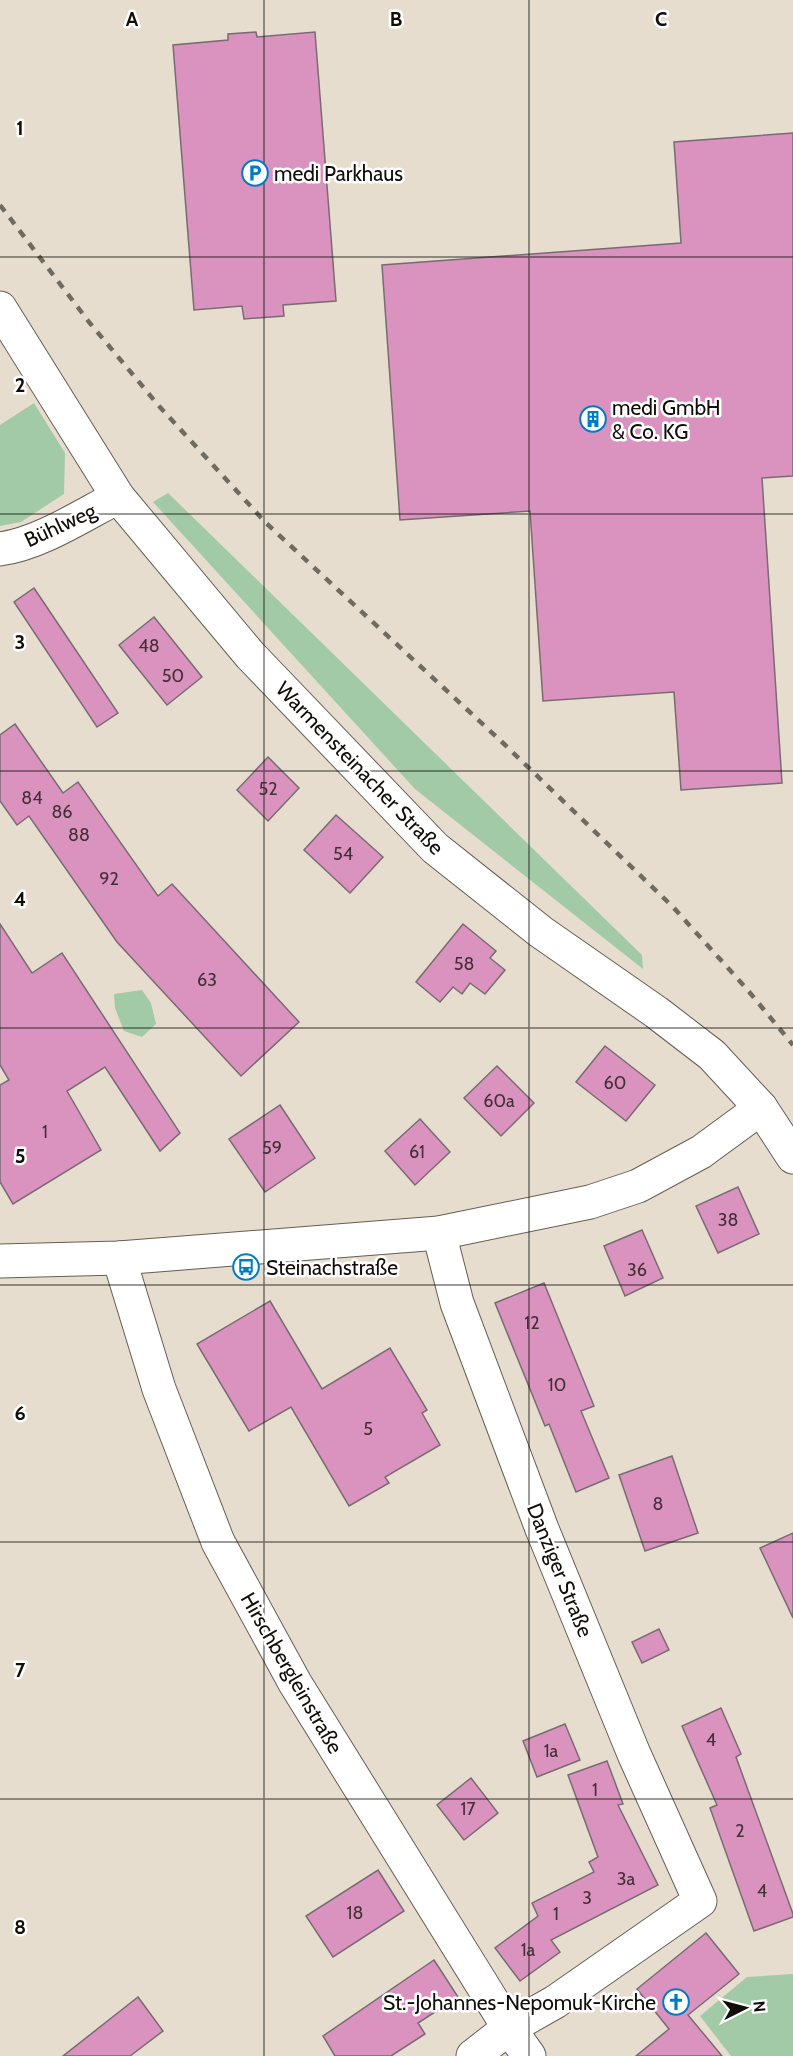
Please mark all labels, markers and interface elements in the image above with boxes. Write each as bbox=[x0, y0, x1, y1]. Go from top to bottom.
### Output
text: A bbox=[126, 7, 139, 31]
text: B bbox=[390, 7, 402, 31]
text: C bbox=[655, 7, 667, 31]
text: 1 bbox=[16, 116, 24, 140]
parking icon: medi Parkhaus bbox=[240, 158, 270, 188]
place label: medi Parkhaus bbox=[274, 161, 403, 186]
text: 2 bbox=[15, 373, 25, 397]
place label: medi GmbH & Co. KG bbox=[612, 395, 721, 444]
building icon: medi GmbH & Co. KG bbox=[578, 404, 608, 434]
street label: Bühlweg bbox=[20, 497, 100, 552]
text: 3 bbox=[15, 630, 25, 654]
house number: 48 bbox=[138, 635, 160, 657]
house number: 50 bbox=[162, 665, 184, 687]
street label: Warmensteinacher Straße bbox=[271, 676, 449, 860]
house number: 52 bbox=[258, 778, 278, 800]
house number: 84 bbox=[21, 787, 43, 809]
house number: 86 bbox=[51, 801, 73, 823]
house number: 88 bbox=[68, 824, 90, 846]
house number: 54 bbox=[333, 843, 353, 865]
house number: 92 bbox=[99, 868, 119, 890]
text: 4 bbox=[14, 887, 26, 911]
house number: 58 bbox=[454, 953, 474, 975]
house number: 63 bbox=[197, 969, 217, 991]
house number: 60 bbox=[604, 1072, 626, 1094]
house number: 60a bbox=[483, 1090, 515, 1112]
house number: 1 bbox=[42, 1121, 48, 1143]
house number: 59 bbox=[262, 1137, 282, 1159]
house number: 61 bbox=[409, 1141, 425, 1163]
text: 5 bbox=[15, 1144, 25, 1168]
house number: 38 bbox=[718, 1209, 738, 1231]
bus stop icon: Steinachstraße bbox=[231, 1252, 261, 1282]
place label: Steinachstraße bbox=[266, 1255, 398, 1280]
house number: 36 bbox=[627, 1259, 647, 1281]
house number: 12 bbox=[524, 1312, 540, 1334]
house number: 10 bbox=[548, 1374, 566, 1396]
text: 6 bbox=[14, 1401, 26, 1425]
house number: 5 bbox=[363, 1418, 373, 1440]
house number: 8 bbox=[653, 1493, 663, 1515]
street label: Danziger Straße bbox=[522, 1499, 598, 1641]
street label: Hirschbergleinstraße bbox=[236, 1588, 348, 1758]
text: 7 bbox=[15, 1658, 26, 1682]
house number: 4 bbox=[706, 1729, 716, 1751]
house number: 1a bbox=[544, 1740, 559, 1762]
house number: 1 bbox=[592, 1779, 598, 1801]
house number: 17 bbox=[461, 1798, 475, 1820]
house number: 2 bbox=[735, 1820, 745, 1842]
house number: 3a bbox=[617, 1868, 636, 1890]
house number: 4 bbox=[757, 1880, 767, 1902]
house number: 3 bbox=[582, 1887, 592, 1909]
house number: 18 bbox=[347, 1902, 363, 1924]
house number: 1 bbox=[553, 1903, 559, 1925]
text: 8 bbox=[14, 1915, 26, 1939]
house number: 1a bbox=[521, 1939, 536, 1961]
north arrow bbox=[715, 1978, 775, 2038]
church icon: St.-Johannes-Nepomuk-Kirche bbox=[661, 1987, 691, 2017]
place label: St.-Johannes-Nepomuk-Kirche bbox=[383, 1990, 656, 2015]
text: N bbox=[749, 2000, 769, 2013]

